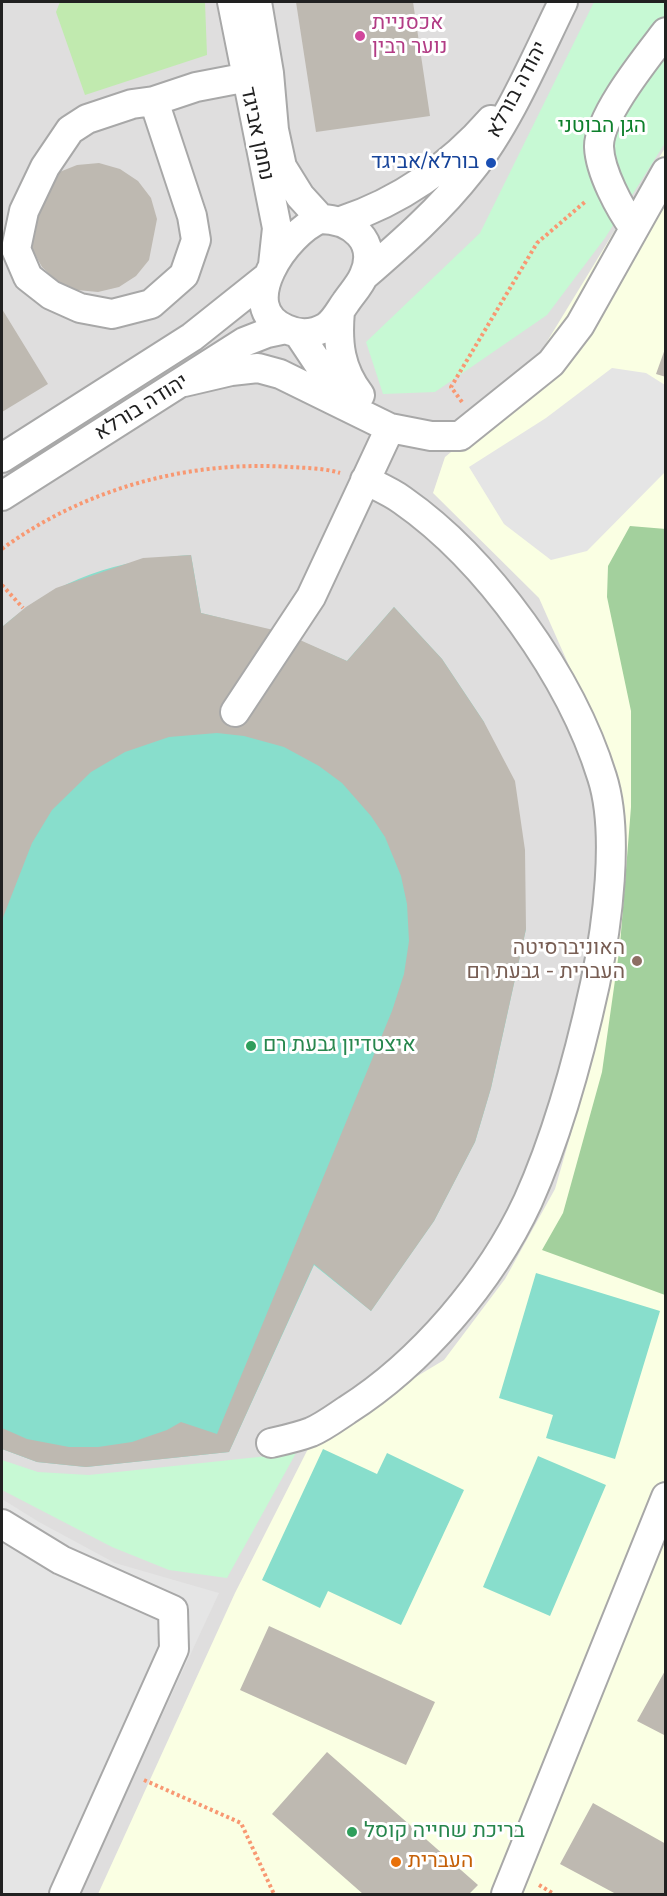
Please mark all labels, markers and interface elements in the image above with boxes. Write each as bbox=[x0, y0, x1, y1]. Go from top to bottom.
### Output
place label: אכסניית נוער רבין bbox=[372, 11, 447, 61]
marker: אכסניית נוער רבין bbox=[353, 29, 367, 43]
street label: יהודה בורלא bbox=[482, 38, 554, 142]
street label: נחמן אביגד bbox=[234, 85, 278, 183]
park label: הגן הבוטני bbox=[558, 114, 646, 140]
place label: בורלא/אביגד bbox=[371, 150, 479, 176]
marker: בורלא/אביגד bbox=[484, 156, 498, 170]
street label: יהודה בורלא bbox=[91, 369, 193, 447]
place label: האוניברסיטה העברית - גבעת רם bbox=[466, 936, 625, 986]
marker: האוניברסיטה העברית - גבעת רם bbox=[630, 954, 644, 968]
place label: איצטדיון גבעת רם bbox=[263, 1033, 416, 1059]
marker: איצטדיון גבעת רם bbox=[244, 1039, 258, 1053]
place label: בריכת שחייה קוסל bbox=[364, 1819, 525, 1845]
marker: בריכת שחייה קוסל bbox=[345, 1825, 359, 1839]
place label: העברית bbox=[408, 1849, 473, 1875]
marker: העברית bbox=[389, 1855, 403, 1869]

